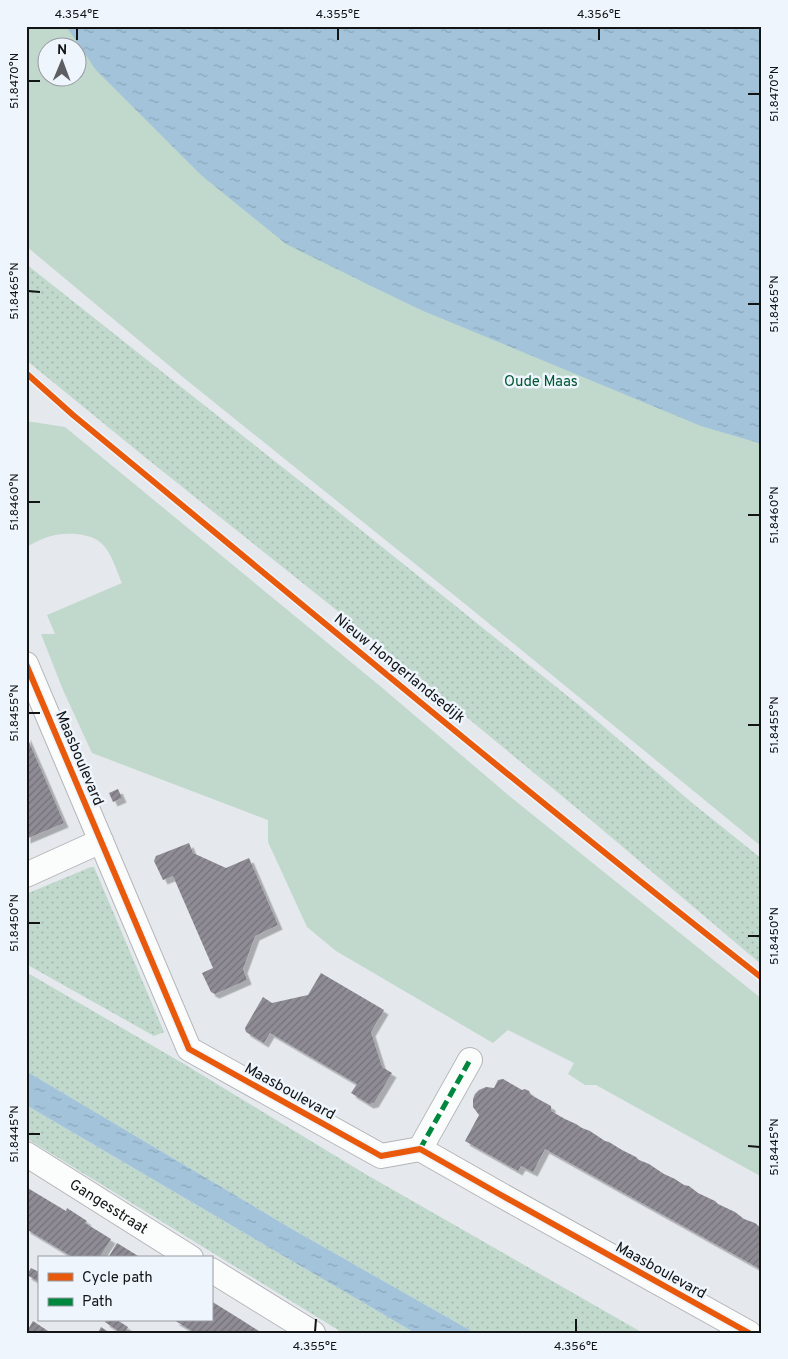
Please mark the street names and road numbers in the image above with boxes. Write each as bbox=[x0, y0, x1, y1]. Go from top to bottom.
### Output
street label: Nieuw Hongerlandsedijk bbox=[329, 610, 469, 728]
street label: Maasboulevard bbox=[50, 708, 107, 809]
street label: Maasboulevard bbox=[240, 1060, 338, 1125]
street label: Gangesstraat bbox=[65, 1176, 151, 1239]
street label: Maasboulevard bbox=[611, 1239, 709, 1304]

